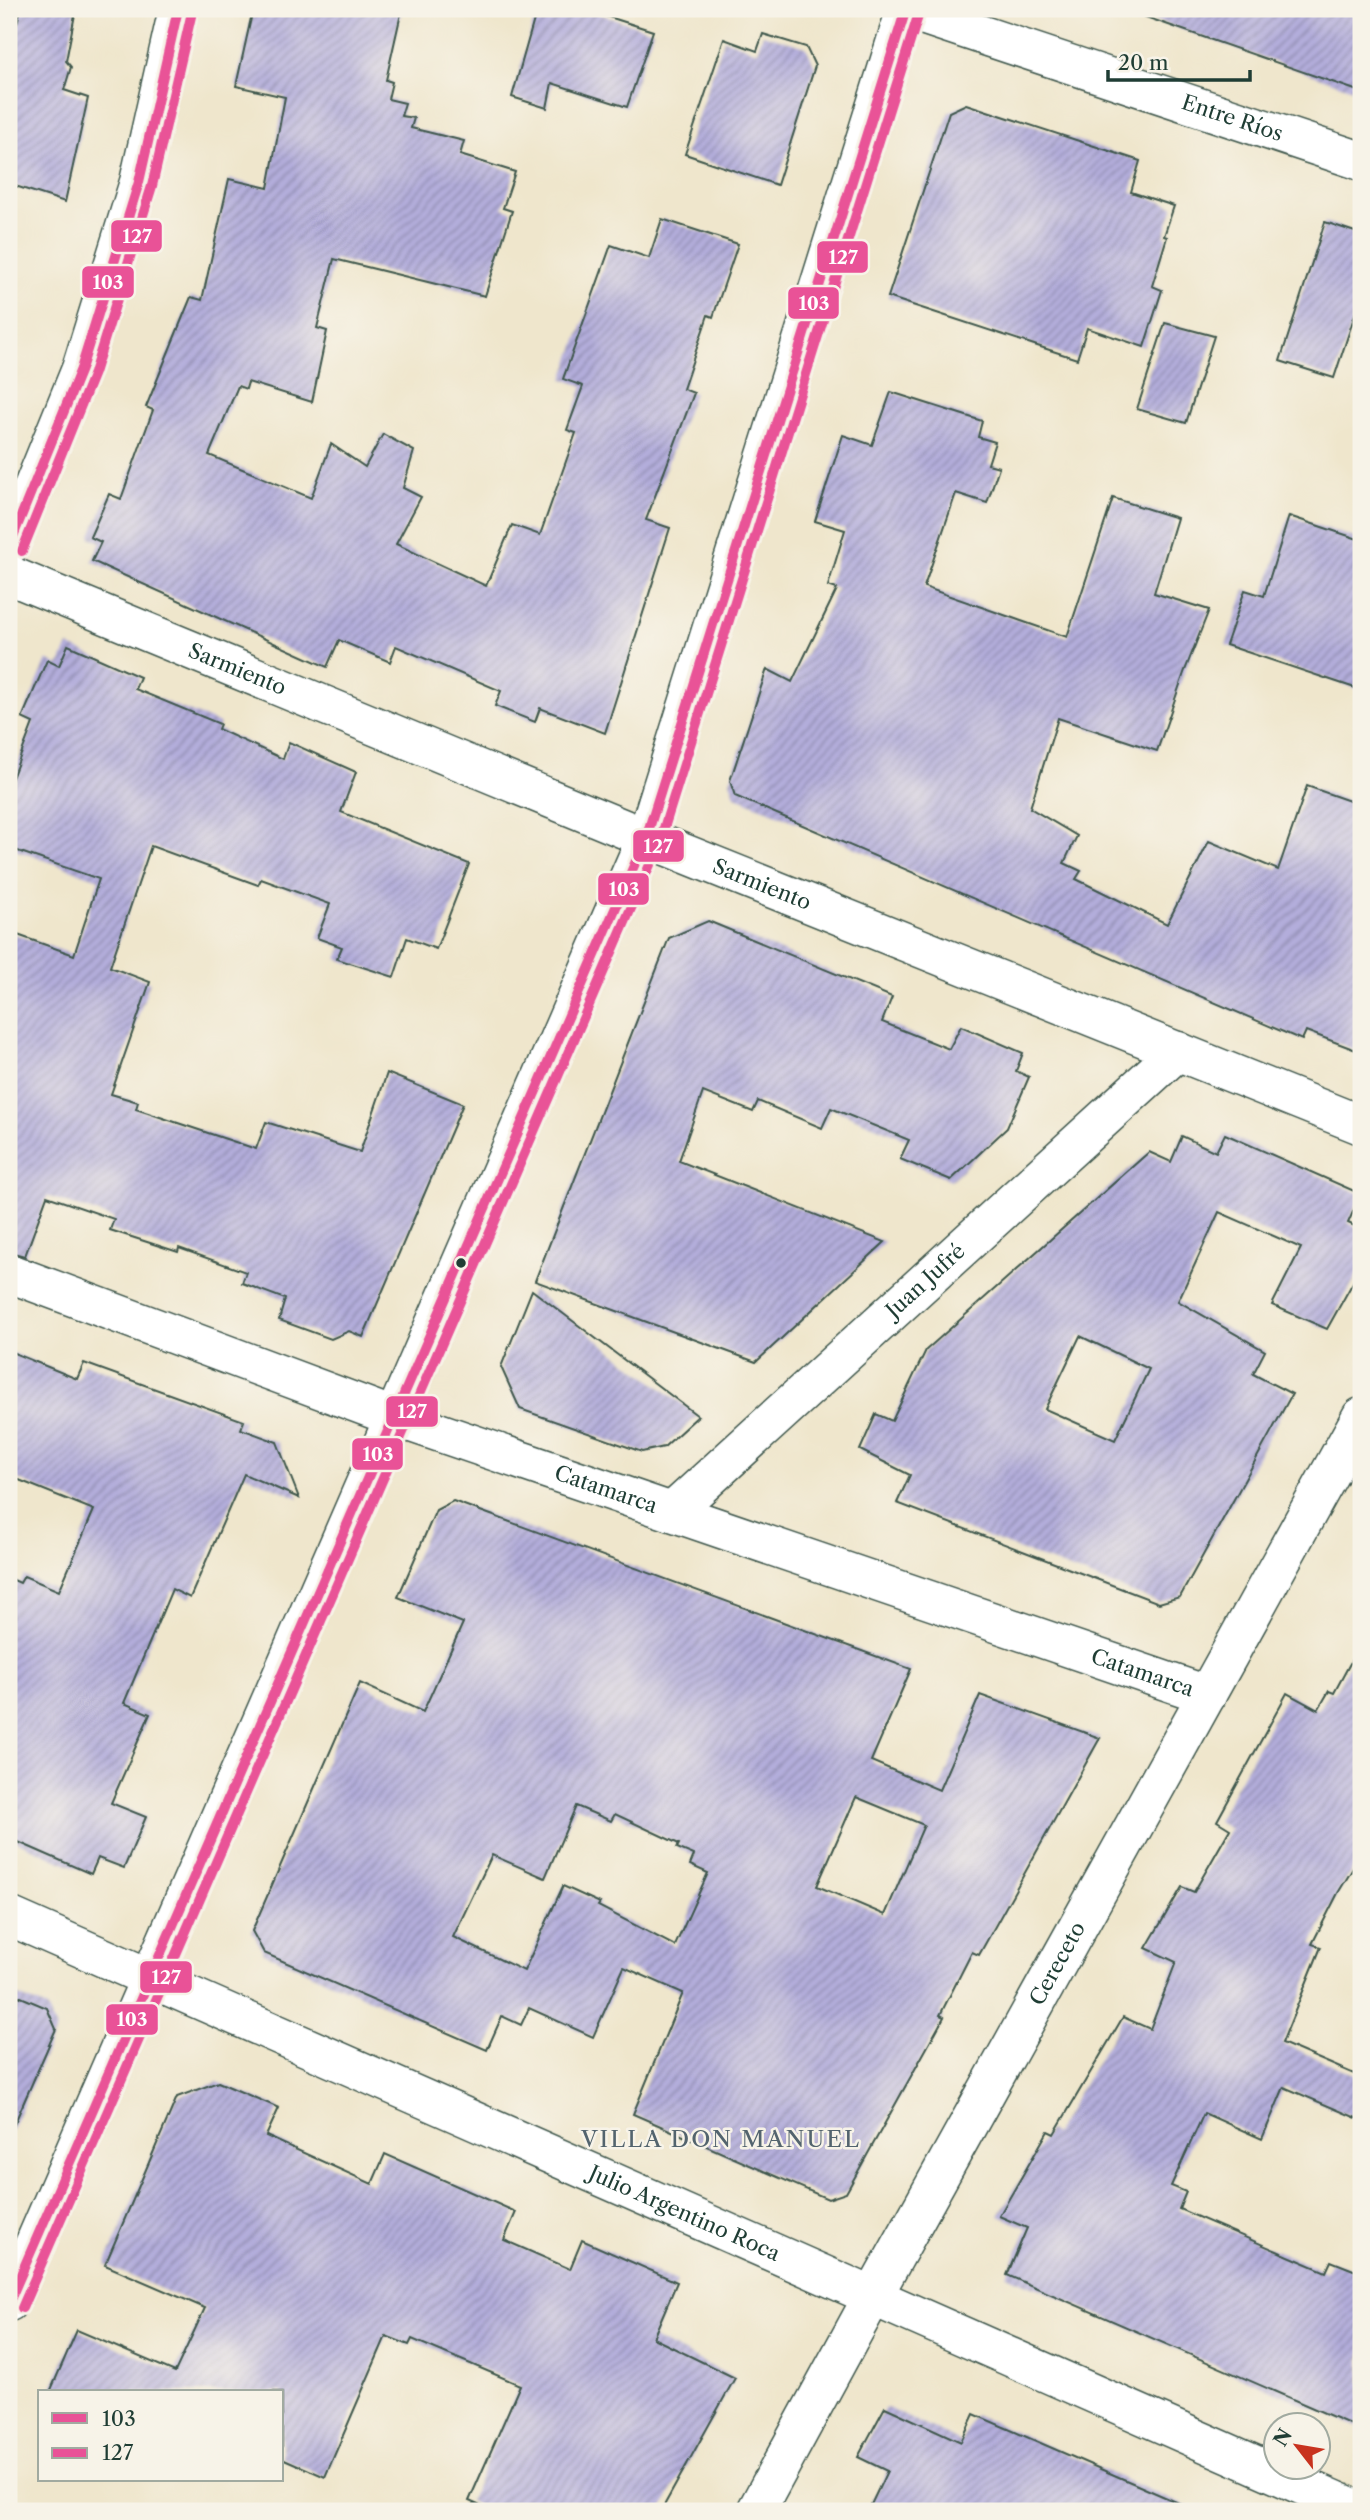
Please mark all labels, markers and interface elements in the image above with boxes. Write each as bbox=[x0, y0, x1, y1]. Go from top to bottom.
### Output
scale bar bbox=[1108, 38, 1249, 82]
text: 20 m bbox=[1118, 50, 1169, 75]
street label: Entre Ríos bbox=[1179, 89, 1286, 146]
line badge: 127 bbox=[110, 219, 163, 253]
text: 127 bbox=[122, 225, 152, 248]
line badge: 127 bbox=[816, 240, 869, 274]
text: 127 bbox=[828, 246, 858, 269]
line badge: 103 bbox=[81, 265, 135, 299]
text: 103 bbox=[92, 271, 124, 294]
line badge: 103 bbox=[787, 286, 840, 320]
text: 103 bbox=[798, 292, 830, 315]
street label: Sarmiento bbox=[185, 637, 290, 700]
line badge: 127 bbox=[632, 829, 685, 863]
text: 127 bbox=[643, 835, 673, 858]
street label: Sarmiento bbox=[709, 853, 815, 915]
line badge: 103 bbox=[597, 872, 650, 906]
text: 103 bbox=[608, 878, 640, 901]
street label: Juan Jufré bbox=[878, 1238, 970, 1325]
unlabelled marker bbox=[454, 1256, 468, 1270]
line badge: 127 bbox=[385, 1395, 439, 1428]
text: 127 bbox=[397, 1400, 427, 1423]
line badge: 103 bbox=[351, 1437, 404, 1471]
text: 103 bbox=[362, 1443, 394, 1466]
street label: Catamarca bbox=[551, 1460, 662, 1518]
street label: Catamarca bbox=[1088, 1643, 1198, 1702]
street label: Cereceto bbox=[1024, 1917, 1090, 2009]
line badge: 127 bbox=[139, 1960, 193, 1994]
text: 127 bbox=[151, 1966, 181, 1989]
line badge: 103 bbox=[105, 2003, 159, 2036]
text: 103 bbox=[116, 2008, 148, 2031]
district label: VILLA DON MANUEL bbox=[580, 2125, 861, 2153]
street label: Julio Argentino Roca bbox=[582, 2159, 785, 2266]
legend bbox=[38, 2390, 284, 2482]
text: 103 bbox=[102, 2406, 136, 2431]
north arrow bbox=[1262, 2412, 1332, 2482]
text: N bbox=[1269, 2425, 1297, 2451]
text: 127 bbox=[102, 2440, 134, 2465]

